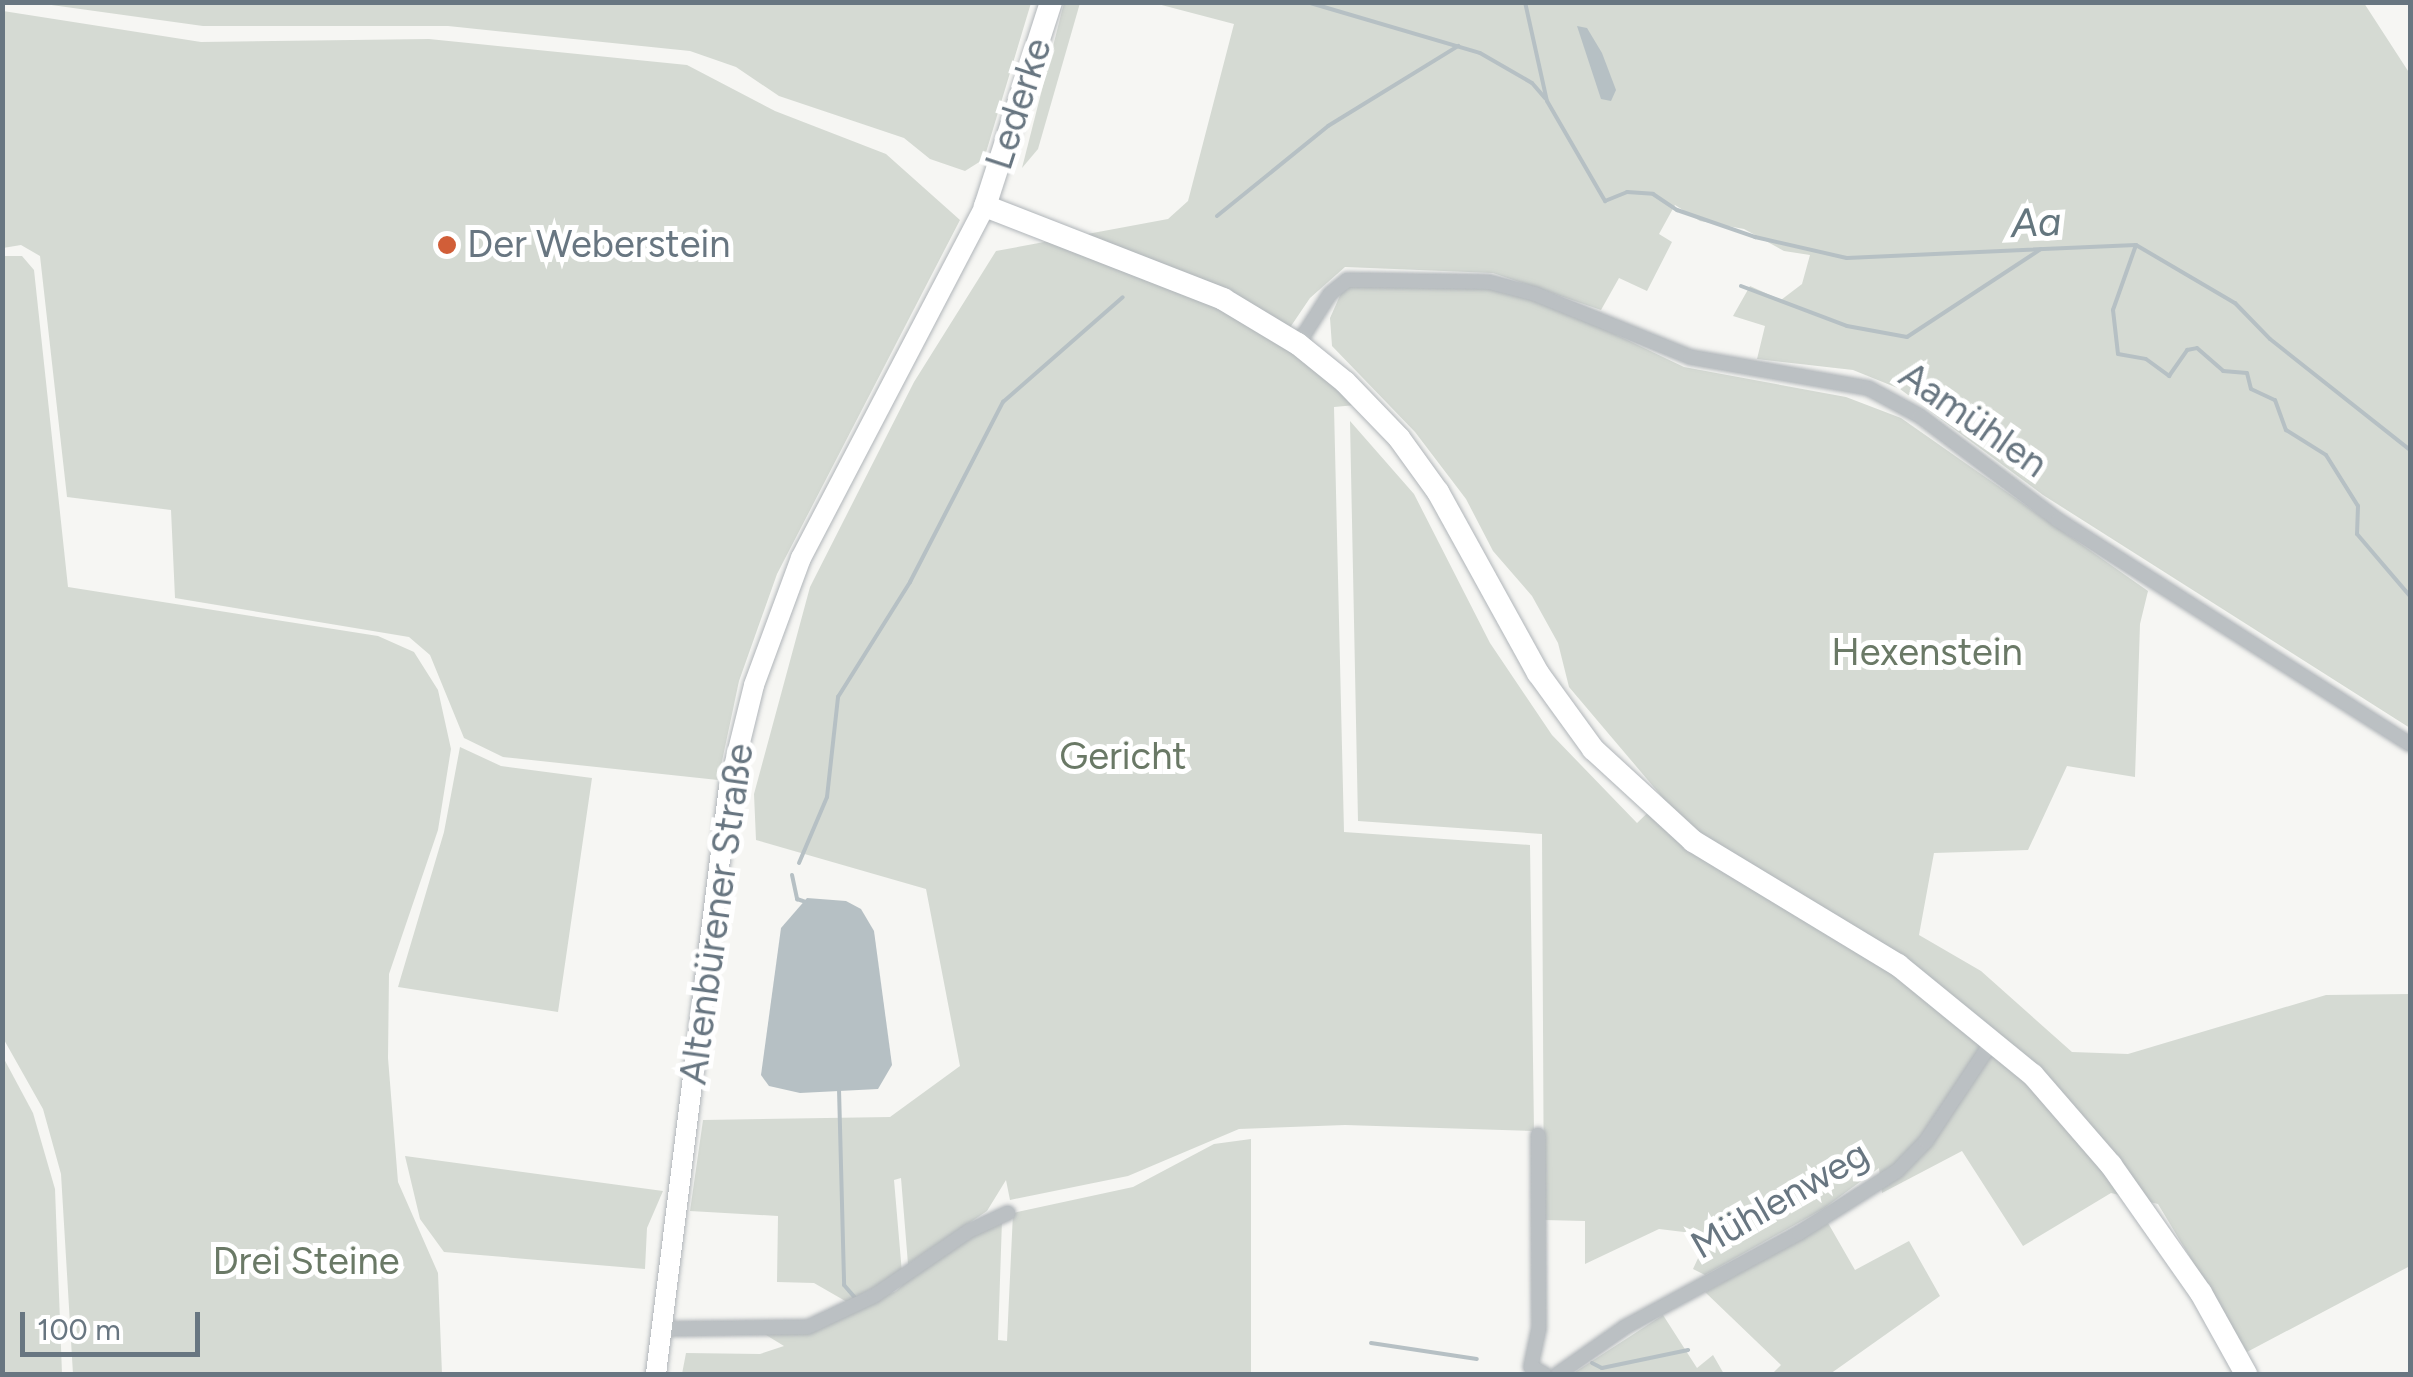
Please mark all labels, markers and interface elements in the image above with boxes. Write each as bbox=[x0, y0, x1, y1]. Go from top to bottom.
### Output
street label: Lederke bbox=[976, 33, 1062, 175]
water label: Aa bbox=[2010, 197, 2062, 247]
place label: Der Weberstein bbox=[467, 222, 730, 268]
marker: Der Weberstein bbox=[436, 234, 458, 256]
street label: Aamühlen bbox=[1890, 353, 2056, 487]
park label: Hexenstein bbox=[1831, 630, 2023, 676]
park label: Gericht bbox=[1059, 734, 1187, 780]
street label: Altenbürener Straße bbox=[671, 741, 763, 1087]
street label: Mühlenweg bbox=[1683, 1131, 1877, 1269]
park label: Drei Steine bbox=[212, 1239, 400, 1285]
scale bar bbox=[25, 1292, 205, 1354]
text: 100 m bbox=[37, 1311, 121, 1348]

